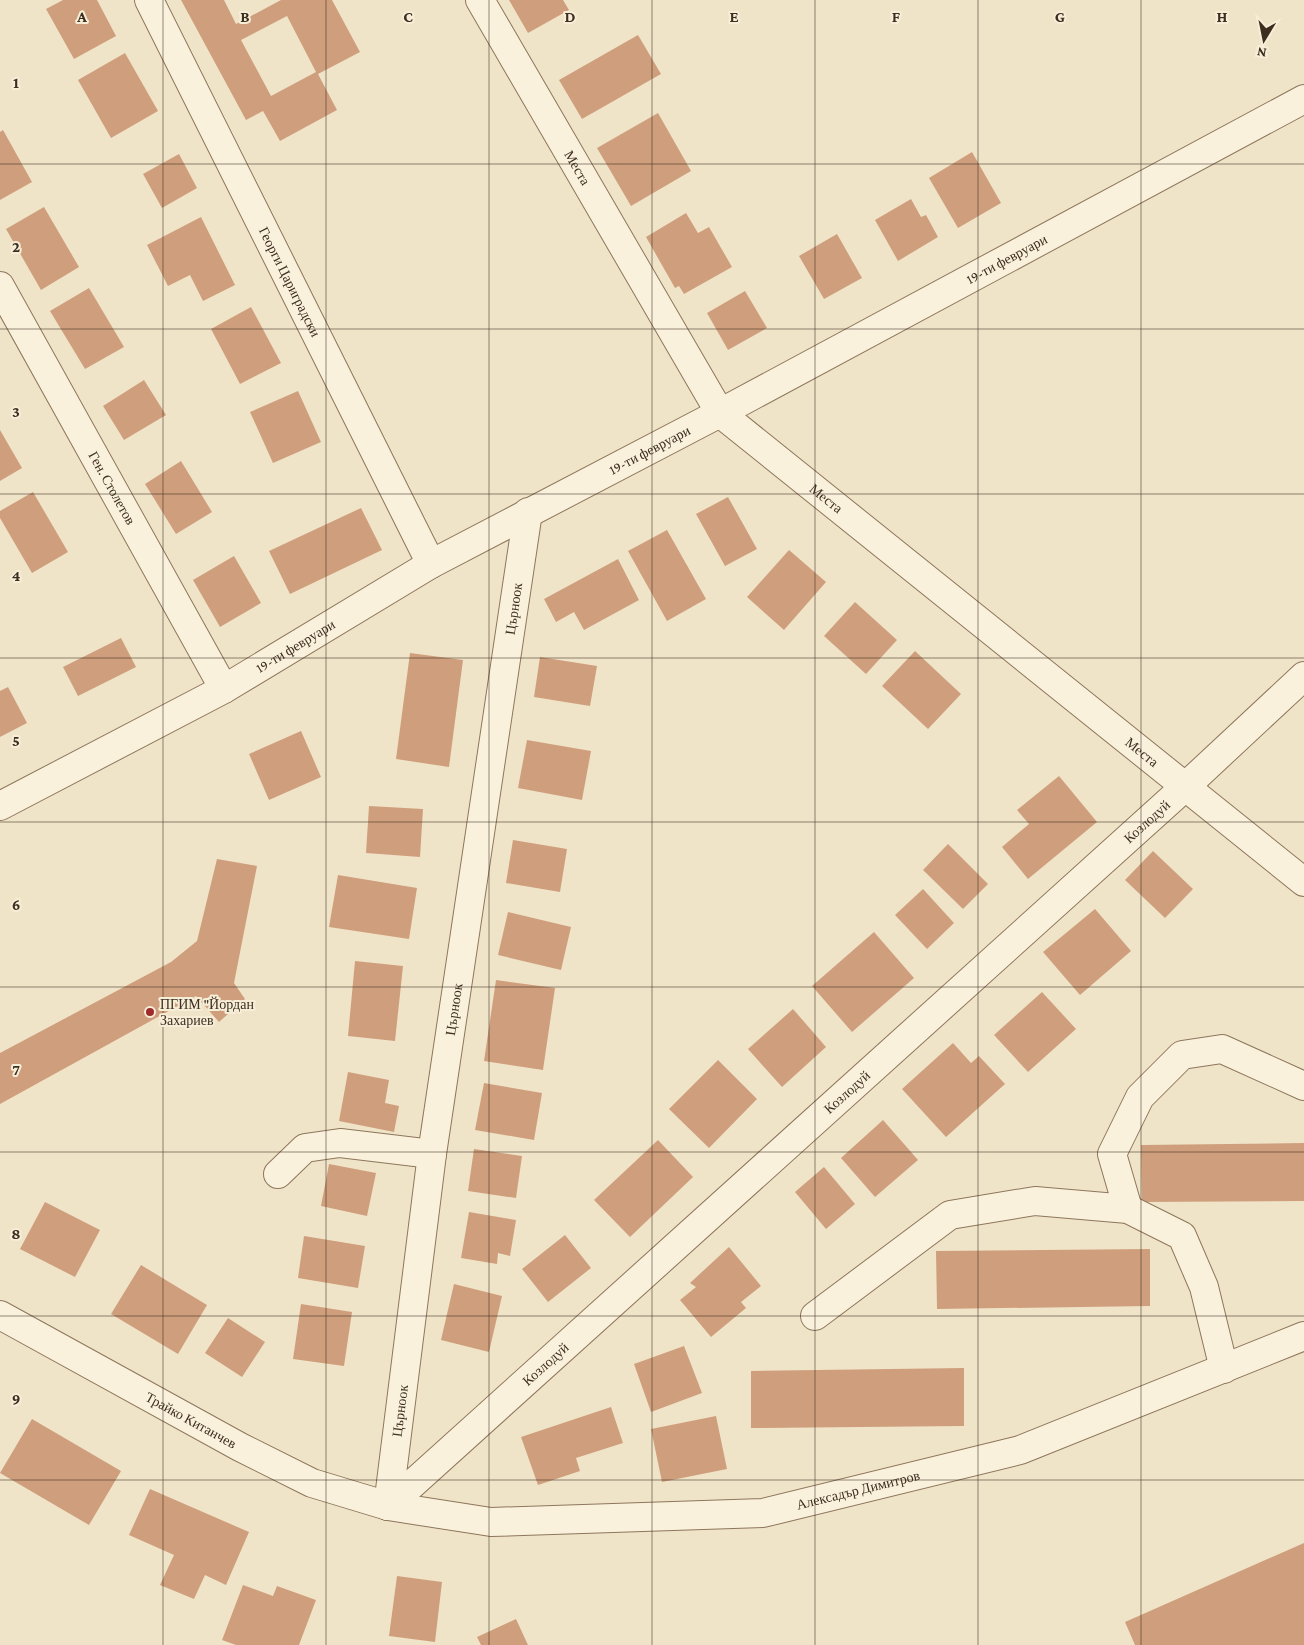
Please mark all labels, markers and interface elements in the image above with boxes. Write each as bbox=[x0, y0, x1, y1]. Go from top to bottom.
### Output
text: A bbox=[76, 8, 87, 25]
text: B bbox=[240, 8, 250, 25]
text: C bbox=[403, 8, 413, 25]
text: D bbox=[564, 8, 576, 25]
text: E bbox=[729, 8, 739, 25]
text: F bbox=[892, 8, 901, 25]
text: G bbox=[1055, 8, 1065, 25]
text: H bbox=[1217, 8, 1228, 25]
north arrow bbox=[1239, 15, 1289, 65]
text: N bbox=[1255, 44, 1268, 62]
text: 1 bbox=[13, 74, 19, 91]
street label: Места bbox=[561, 147, 594, 189]
street label: Георги Цариградски bbox=[256, 224, 324, 340]
street label: 19-ти февруари bbox=[963, 230, 1050, 287]
text: 2 bbox=[12, 238, 20, 255]
text: 3 bbox=[12, 403, 20, 420]
street label: 19-ти февруари bbox=[606, 422, 693, 478]
street label: Ген. Столетов bbox=[85, 448, 139, 528]
street label: Места bbox=[807, 480, 847, 517]
text: 4 bbox=[12, 567, 21, 584]
street label: Църноок bbox=[502, 581, 525, 636]
street label: 19-ти февруари bbox=[253, 616, 338, 676]
text: 5 bbox=[12, 732, 20, 749]
street label: Места bbox=[1122, 734, 1162, 770]
street label: Козлодуй bbox=[1120, 796, 1173, 846]
text: 6 bbox=[12, 896, 20, 913]
street label: Църноок bbox=[442, 982, 465, 1037]
place label: ПГИМ "Йордан Захариев bbox=[160, 996, 254, 1028]
marker: ПГИМ "Йордан Захариев bbox=[144, 1006, 156, 1018]
text: 7 bbox=[12, 1061, 20, 1078]
street label: Козлодуй bbox=[821, 1067, 874, 1117]
text: 8 bbox=[11, 1225, 21, 1242]
street label: Козлодуй bbox=[519, 1339, 572, 1389]
street label: Църноок bbox=[389, 1383, 411, 1438]
street label: Трайко Китанчев bbox=[143, 1389, 240, 1452]
text: 9 bbox=[12, 1390, 20, 1407]
street label: Алексадър Димитров bbox=[795, 1467, 922, 1513]

